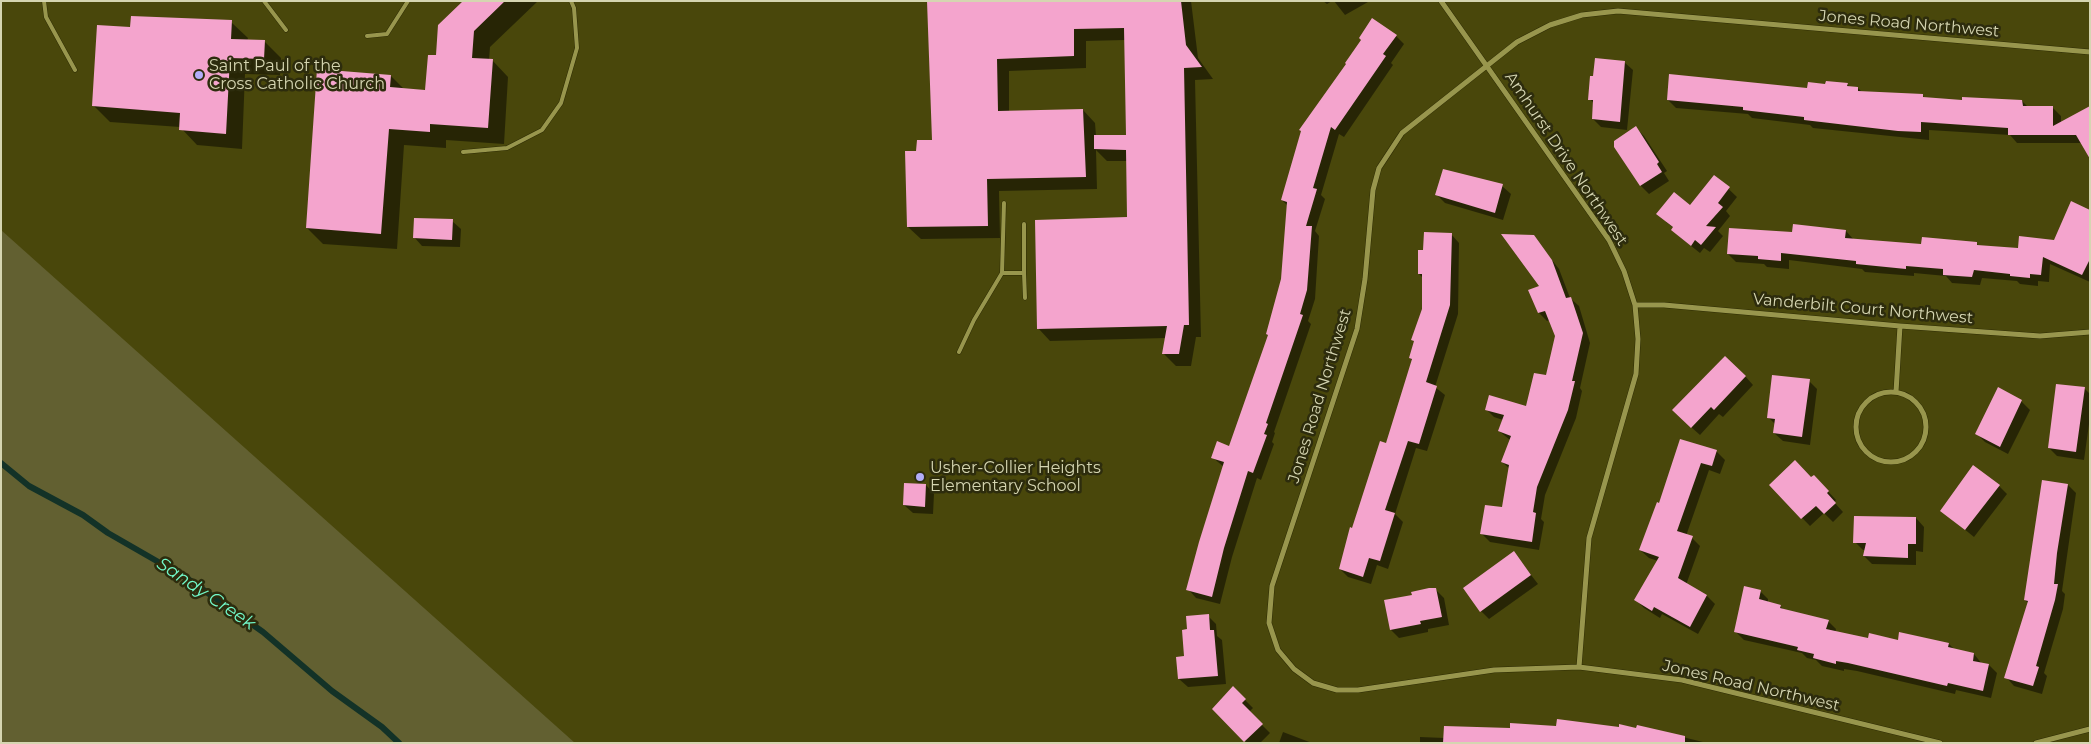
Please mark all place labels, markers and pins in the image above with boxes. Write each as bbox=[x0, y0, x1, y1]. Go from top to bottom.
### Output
place label: Saint Paul of the Cross Catholic Church bbox=[209, 56, 385, 94]
marker: Saint Paul of the Cross Catholic Church bbox=[193, 69, 205, 81]
place label: Usher-Collier Heights Elementary School bbox=[930, 458, 1101, 496]
marker: Usher-Collier Heights Elementary School bbox=[914, 471, 926, 483]

